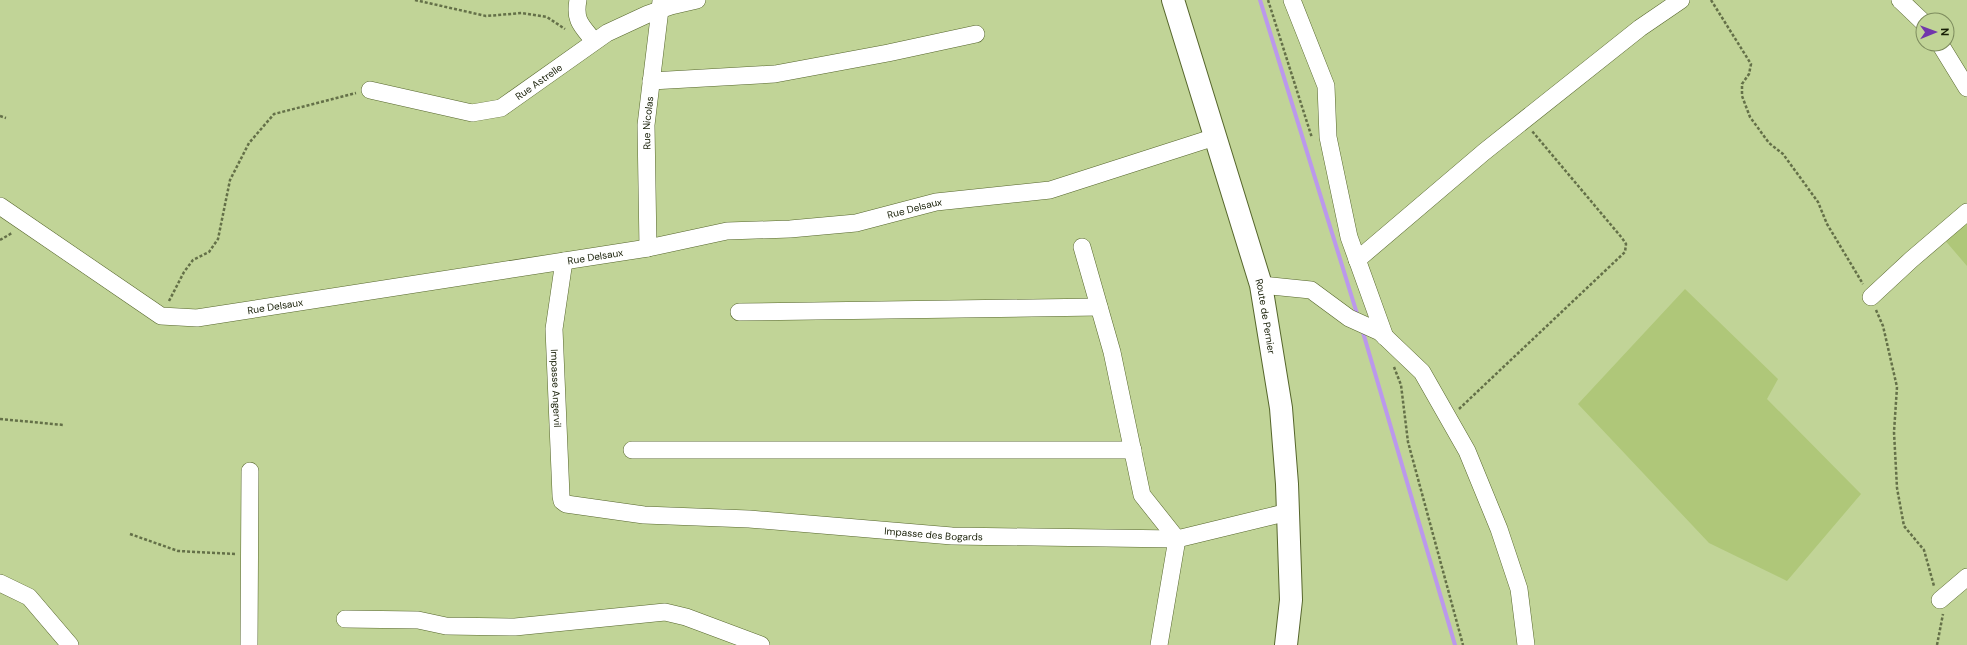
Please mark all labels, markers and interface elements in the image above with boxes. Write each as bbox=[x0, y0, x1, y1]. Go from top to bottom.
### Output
north arrow bbox=[1915, 12, 1955, 52]
text: N bbox=[1938, 28, 1952, 36]
street label: Rue Astrelle bbox=[513, 61, 565, 103]
street label: Rue Nicolas bbox=[640, 96, 656, 150]
street label: Rue Delsaux bbox=[886, 195, 942, 222]
street label: Rue Delsaux bbox=[567, 246, 624, 267]
street label: Route de Pernier bbox=[1252, 277, 1278, 356]
street label: Rue Delsaux bbox=[246, 296, 304, 317]
street label: Impasse Angervil bbox=[548, 349, 564, 428]
street label: Impasse des Bogards bbox=[884, 524, 983, 543]

